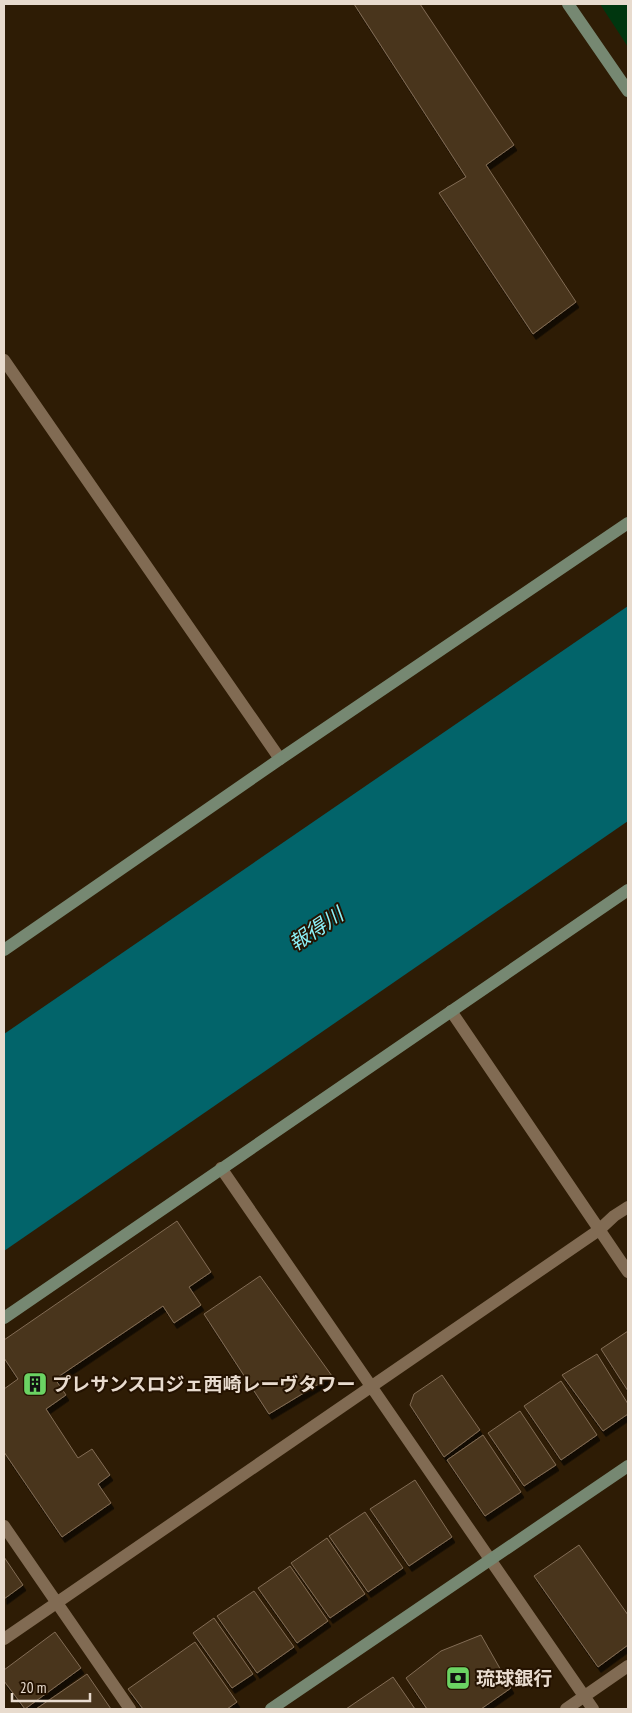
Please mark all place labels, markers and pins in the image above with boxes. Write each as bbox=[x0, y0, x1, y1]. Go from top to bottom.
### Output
building icon: プレサンスロジェ西崎レーヴタワー bbox=[22, 1371, 48, 1397]
place label: プレサンスロジェ西崎レーヴタワー bbox=[52, 1372, 356, 1396]
bank icon: 琉球銀行 bbox=[445, 1665, 471, 1691]
place label: 琉球銀行 bbox=[476, 1666, 552, 1690]

